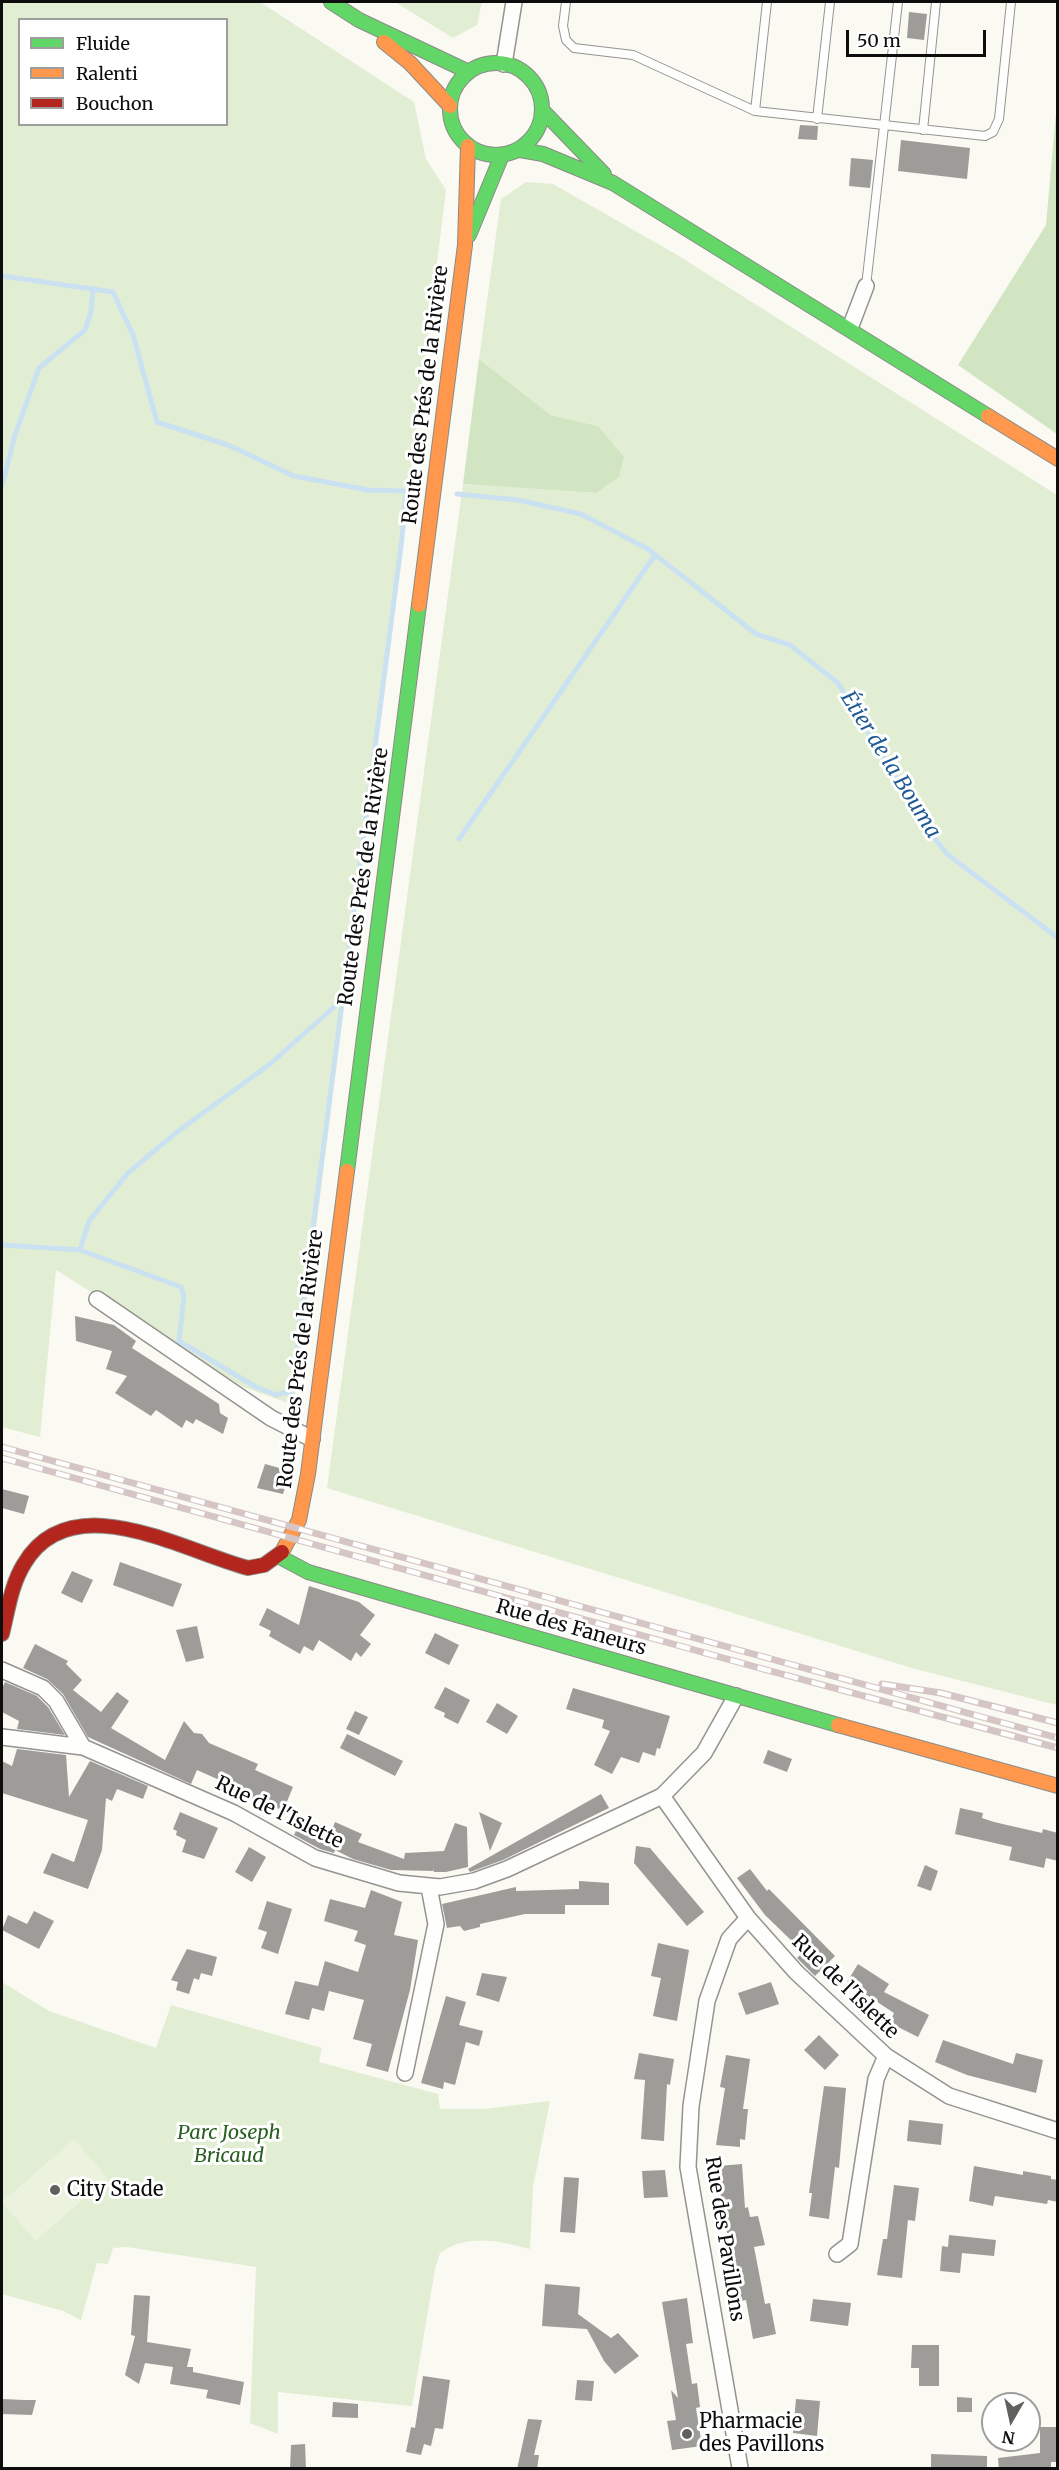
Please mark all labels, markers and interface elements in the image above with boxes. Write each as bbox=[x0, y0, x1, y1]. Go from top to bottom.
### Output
legend bbox=[18, 18, 228, 126]
scale bar bbox=[849, 18, 988, 56]
text: 50 m bbox=[857, 29, 901, 52]
text: Fluide bbox=[76, 32, 130, 55]
text: Ralenti bbox=[76, 62, 138, 85]
text: Bouchon bbox=[76, 92, 153, 115]
street label: Route des Prés de la Rivière bbox=[398, 264, 454, 526]
water label: Étier de la Bouma bbox=[835, 687, 945, 843]
street label: Route des Prés de la Rivière bbox=[334, 746, 394, 1008]
street label: Route des Prés de la Rivière bbox=[273, 1228, 329, 1490]
street label: Rue des Faneurs bbox=[493, 1595, 649, 1661]
street label: Rue de l'Islette bbox=[211, 1772, 347, 1854]
street label: Rue de l'Islette bbox=[787, 1930, 903, 2044]
park label: Parc Joseph Bricaud bbox=[177, 2121, 281, 2168]
street label: Rue des Pavillons bbox=[699, 2155, 749, 2323]
place label: City Stade bbox=[67, 2178, 163, 2202]
marker: City Stade bbox=[48, 2183, 62, 2197]
north arrow bbox=[981, 2392, 1041, 2452]
place label: Pharmacie des Pavillons bbox=[699, 2410, 824, 2457]
marker: Pharmacie des Pavillons bbox=[680, 2427, 694, 2441]
text: N bbox=[1001, 2427, 1016, 2449]

